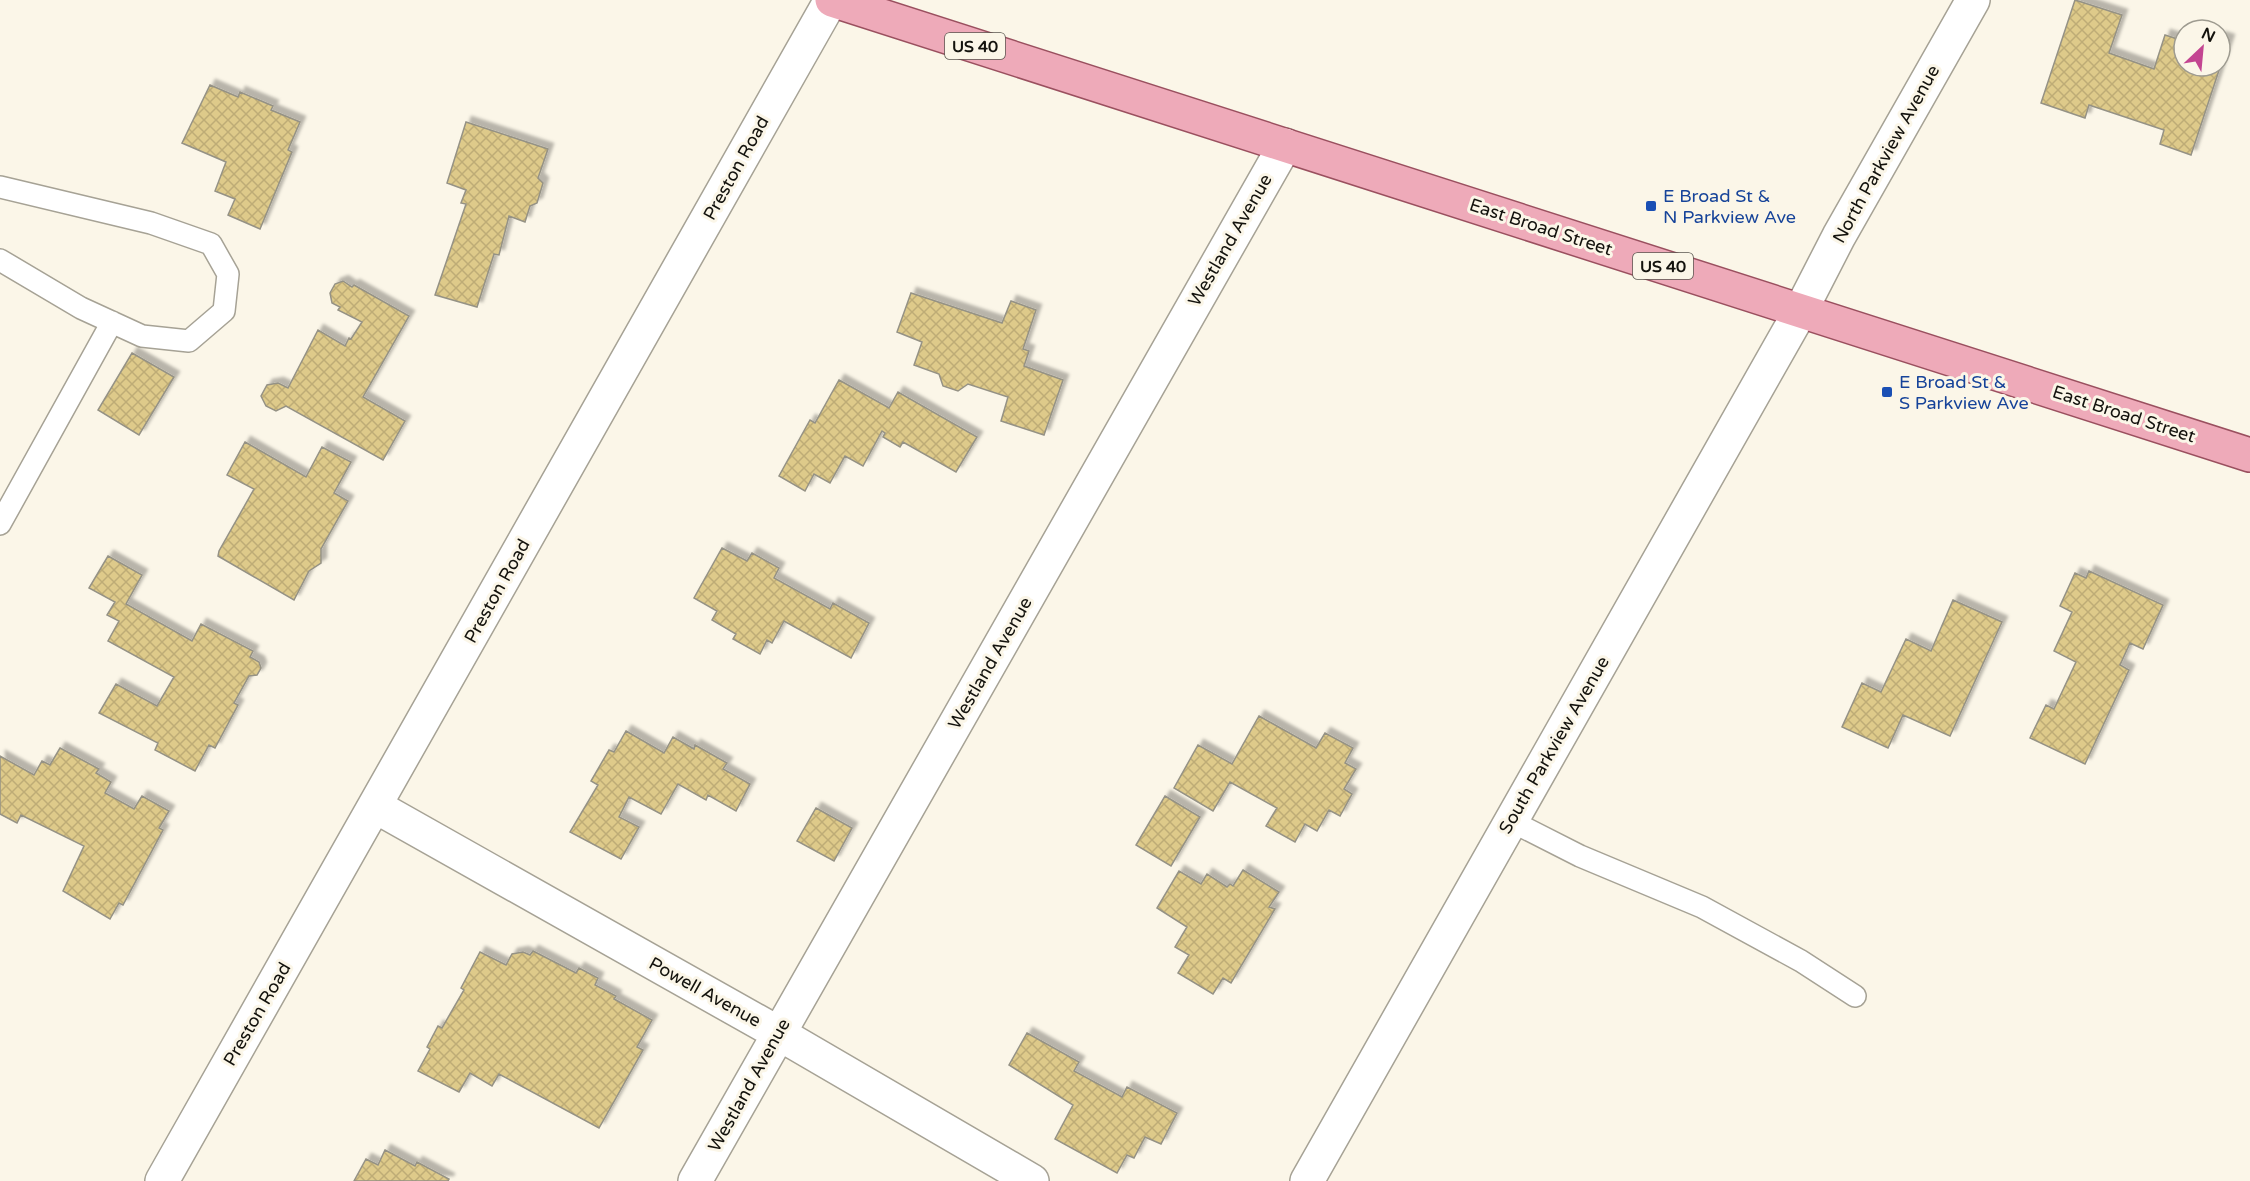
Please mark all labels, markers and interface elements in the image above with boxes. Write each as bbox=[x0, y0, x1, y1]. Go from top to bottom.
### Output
north arrow bbox=[2172, 18, 2232, 78]
text: N bbox=[2198, 24, 2218, 47]
road number: US 40 bbox=[945, 33, 1005, 59]
street label: North Parkview Avenue bbox=[1828, 61, 1944, 247]
street label: Preston Road bbox=[698, 112, 774, 224]
street label: Westland Avenue bbox=[1183, 170, 1277, 310]
place label: E Broad St & N Parkview Ave bbox=[1663, 185, 1796, 228]
street label: East Broad Street bbox=[1467, 193, 1615, 261]
marker: E Broad St & N Parkview Ave bbox=[1644, 199, 1658, 213]
road number: US 40 bbox=[1633, 253, 1693, 279]
place label: E Broad St & S Parkview Ave bbox=[1899, 371, 2029, 414]
street label: East Broad Street bbox=[2050, 380, 2198, 448]
marker: E Broad St & S Parkview Ave bbox=[1880, 385, 1894, 399]
street label: Preston Road bbox=[459, 535, 535, 647]
street label: Westland Avenue bbox=[943, 593, 1037, 733]
street label: South Parkview Avenue bbox=[1494, 652, 1614, 838]
street label: Powell Avenue bbox=[645, 952, 765, 1032]
street label: Preston Road bbox=[218, 958, 296, 1070]
street label: Westland Avenue bbox=[703, 1014, 795, 1156]

